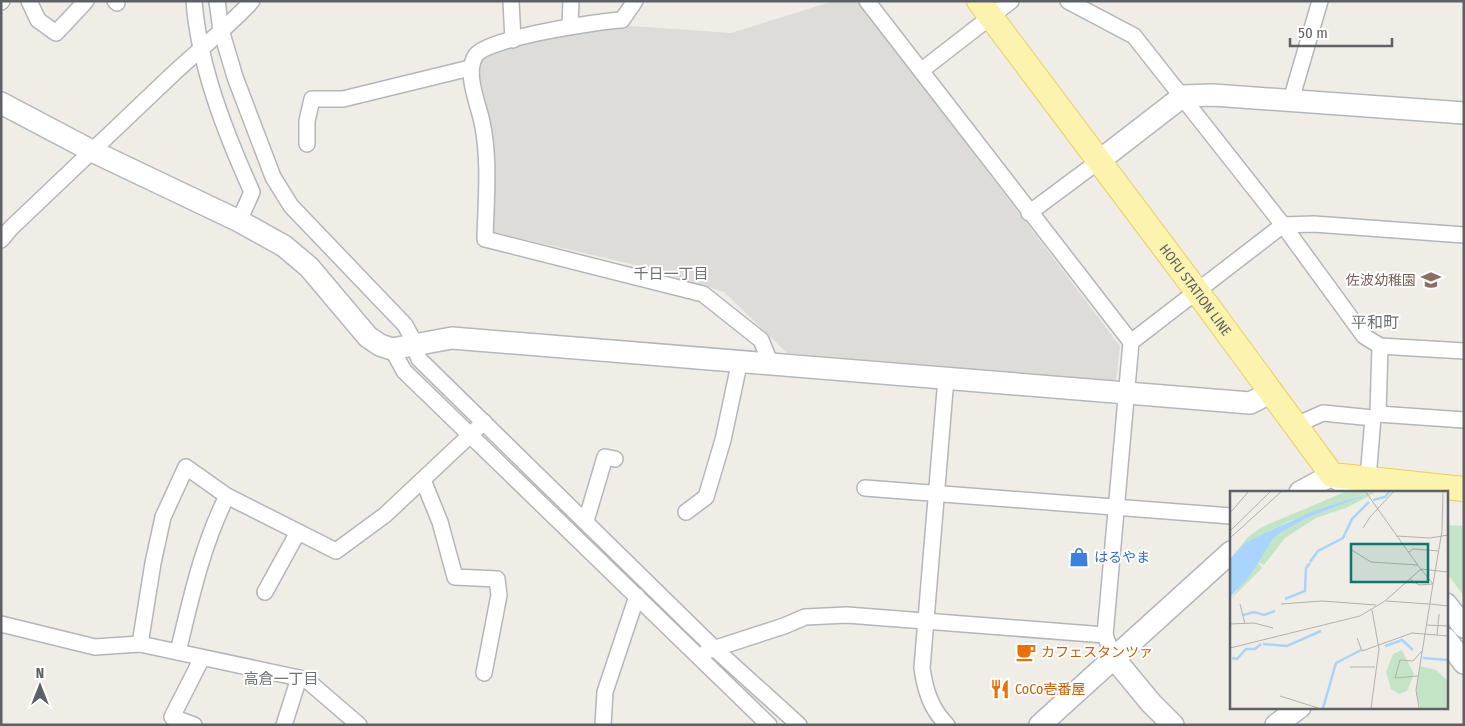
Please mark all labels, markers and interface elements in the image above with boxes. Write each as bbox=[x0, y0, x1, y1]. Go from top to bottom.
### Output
scale bar bbox=[1290, 15, 1392, 47]
text: 50 m bbox=[1298, 24, 1328, 42]
street label: HOFU STATION LINE bbox=[1156, 241, 1235, 339]
district label: 千日一丁目 bbox=[633, 265, 709, 283]
school or university icon: 佐波幼稚園 bbox=[1420, 269, 1442, 291]
place label: 佐波幼稚園 bbox=[1346, 272, 1416, 289]
district label: 平和町 bbox=[1351, 313, 1399, 332]
inset map bbox=[1230, 491, 1448, 708]
shop icon: はるやま bbox=[1068, 546, 1090, 568]
place label: はるやま bbox=[1094, 549, 1150, 566]
cafe icon: カフェスタンツァ bbox=[1015, 641, 1037, 663]
place label: カフェスタンツァ bbox=[1041, 644, 1153, 661]
north arrow bbox=[15, 661, 65, 711]
text: N bbox=[36, 665, 44, 682]
district label: 高倉一丁目 bbox=[243, 670, 319, 688]
restaurant icon: CoCo壱番屋 bbox=[989, 678, 1011, 700]
place label: CoCo壱番屋 bbox=[1015, 681, 1085, 698]

